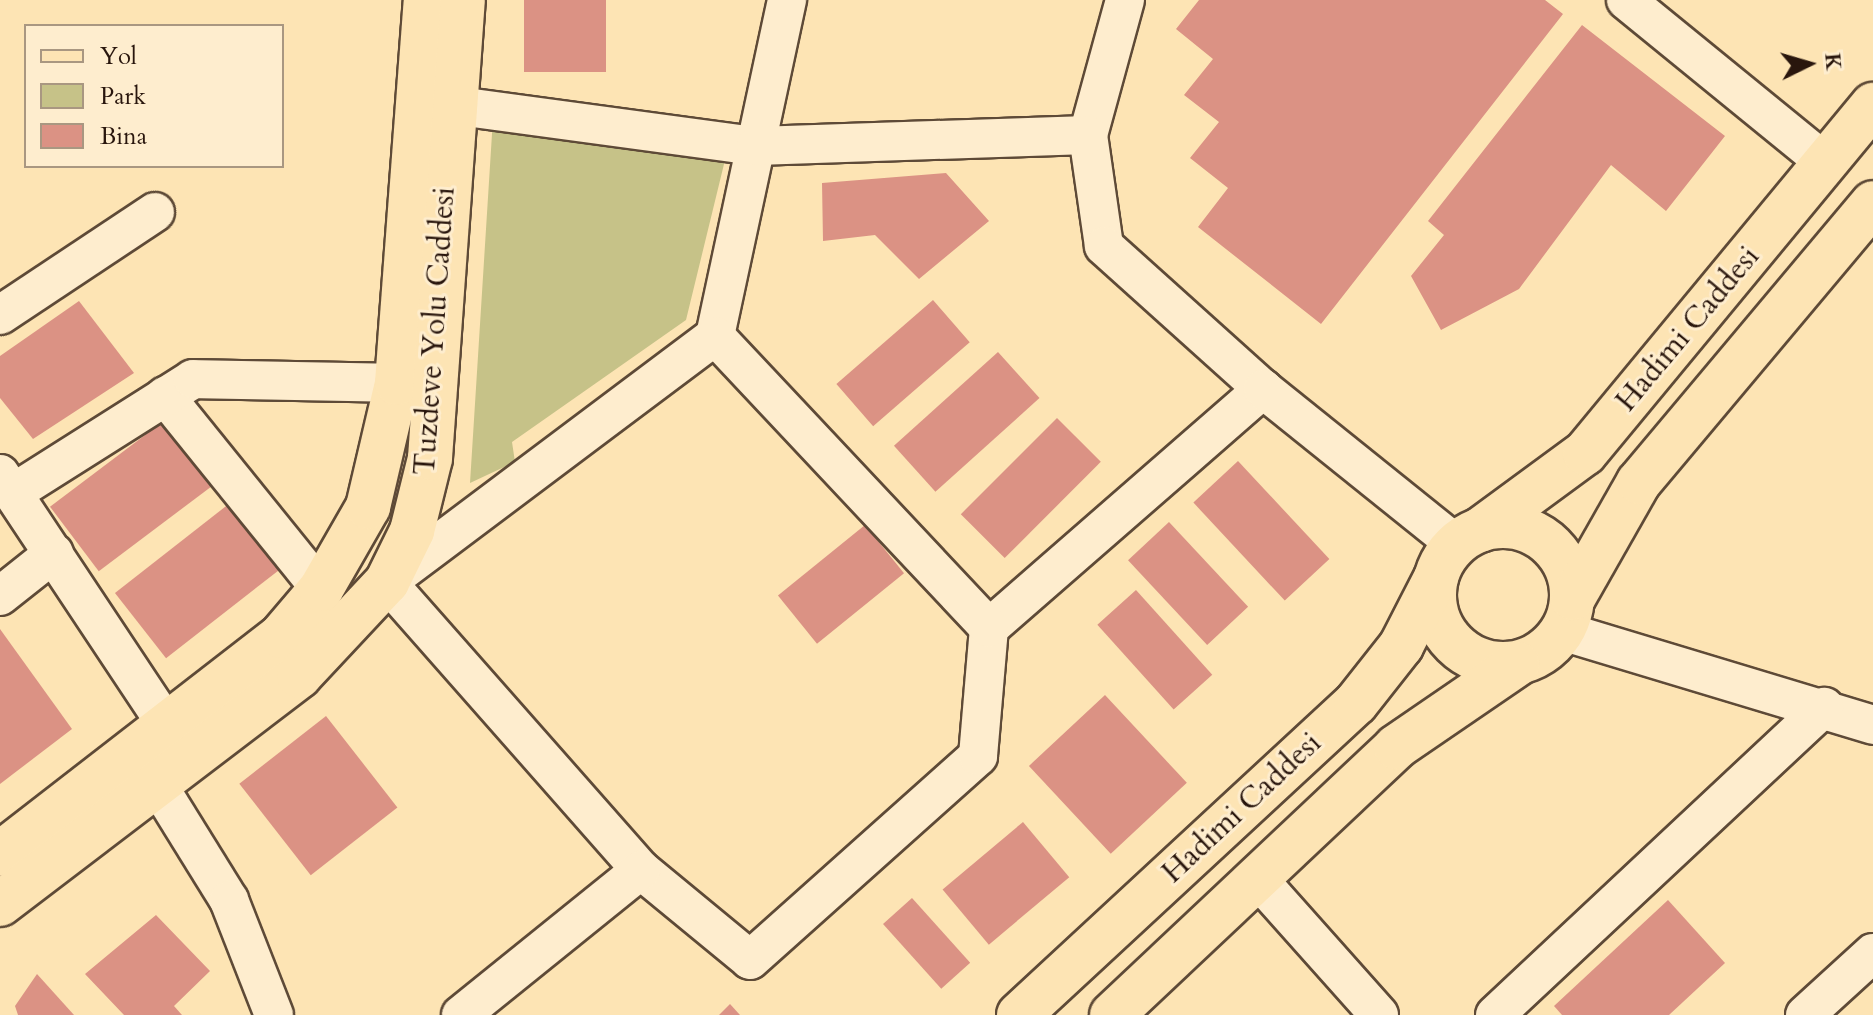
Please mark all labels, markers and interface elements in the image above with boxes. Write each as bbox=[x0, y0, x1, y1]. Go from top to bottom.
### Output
legend bbox=[24, 24, 284, 168]
north arrow bbox=[1769, 24, 1849, 104]
text: Yol bbox=[100, 40, 137, 73]
text: K bbox=[1817, 52, 1849, 72]
text: Park bbox=[100, 80, 146, 113]
text: Bina bbox=[100, 120, 147, 153]
street label: Tuzdeve Yolu Caddesi bbox=[407, 186, 463, 476]
street label: Hadimi Caddesi bbox=[1609, 239, 1767, 419]
street label: Hadimi Caddesi bbox=[1155, 725, 1329, 891]

